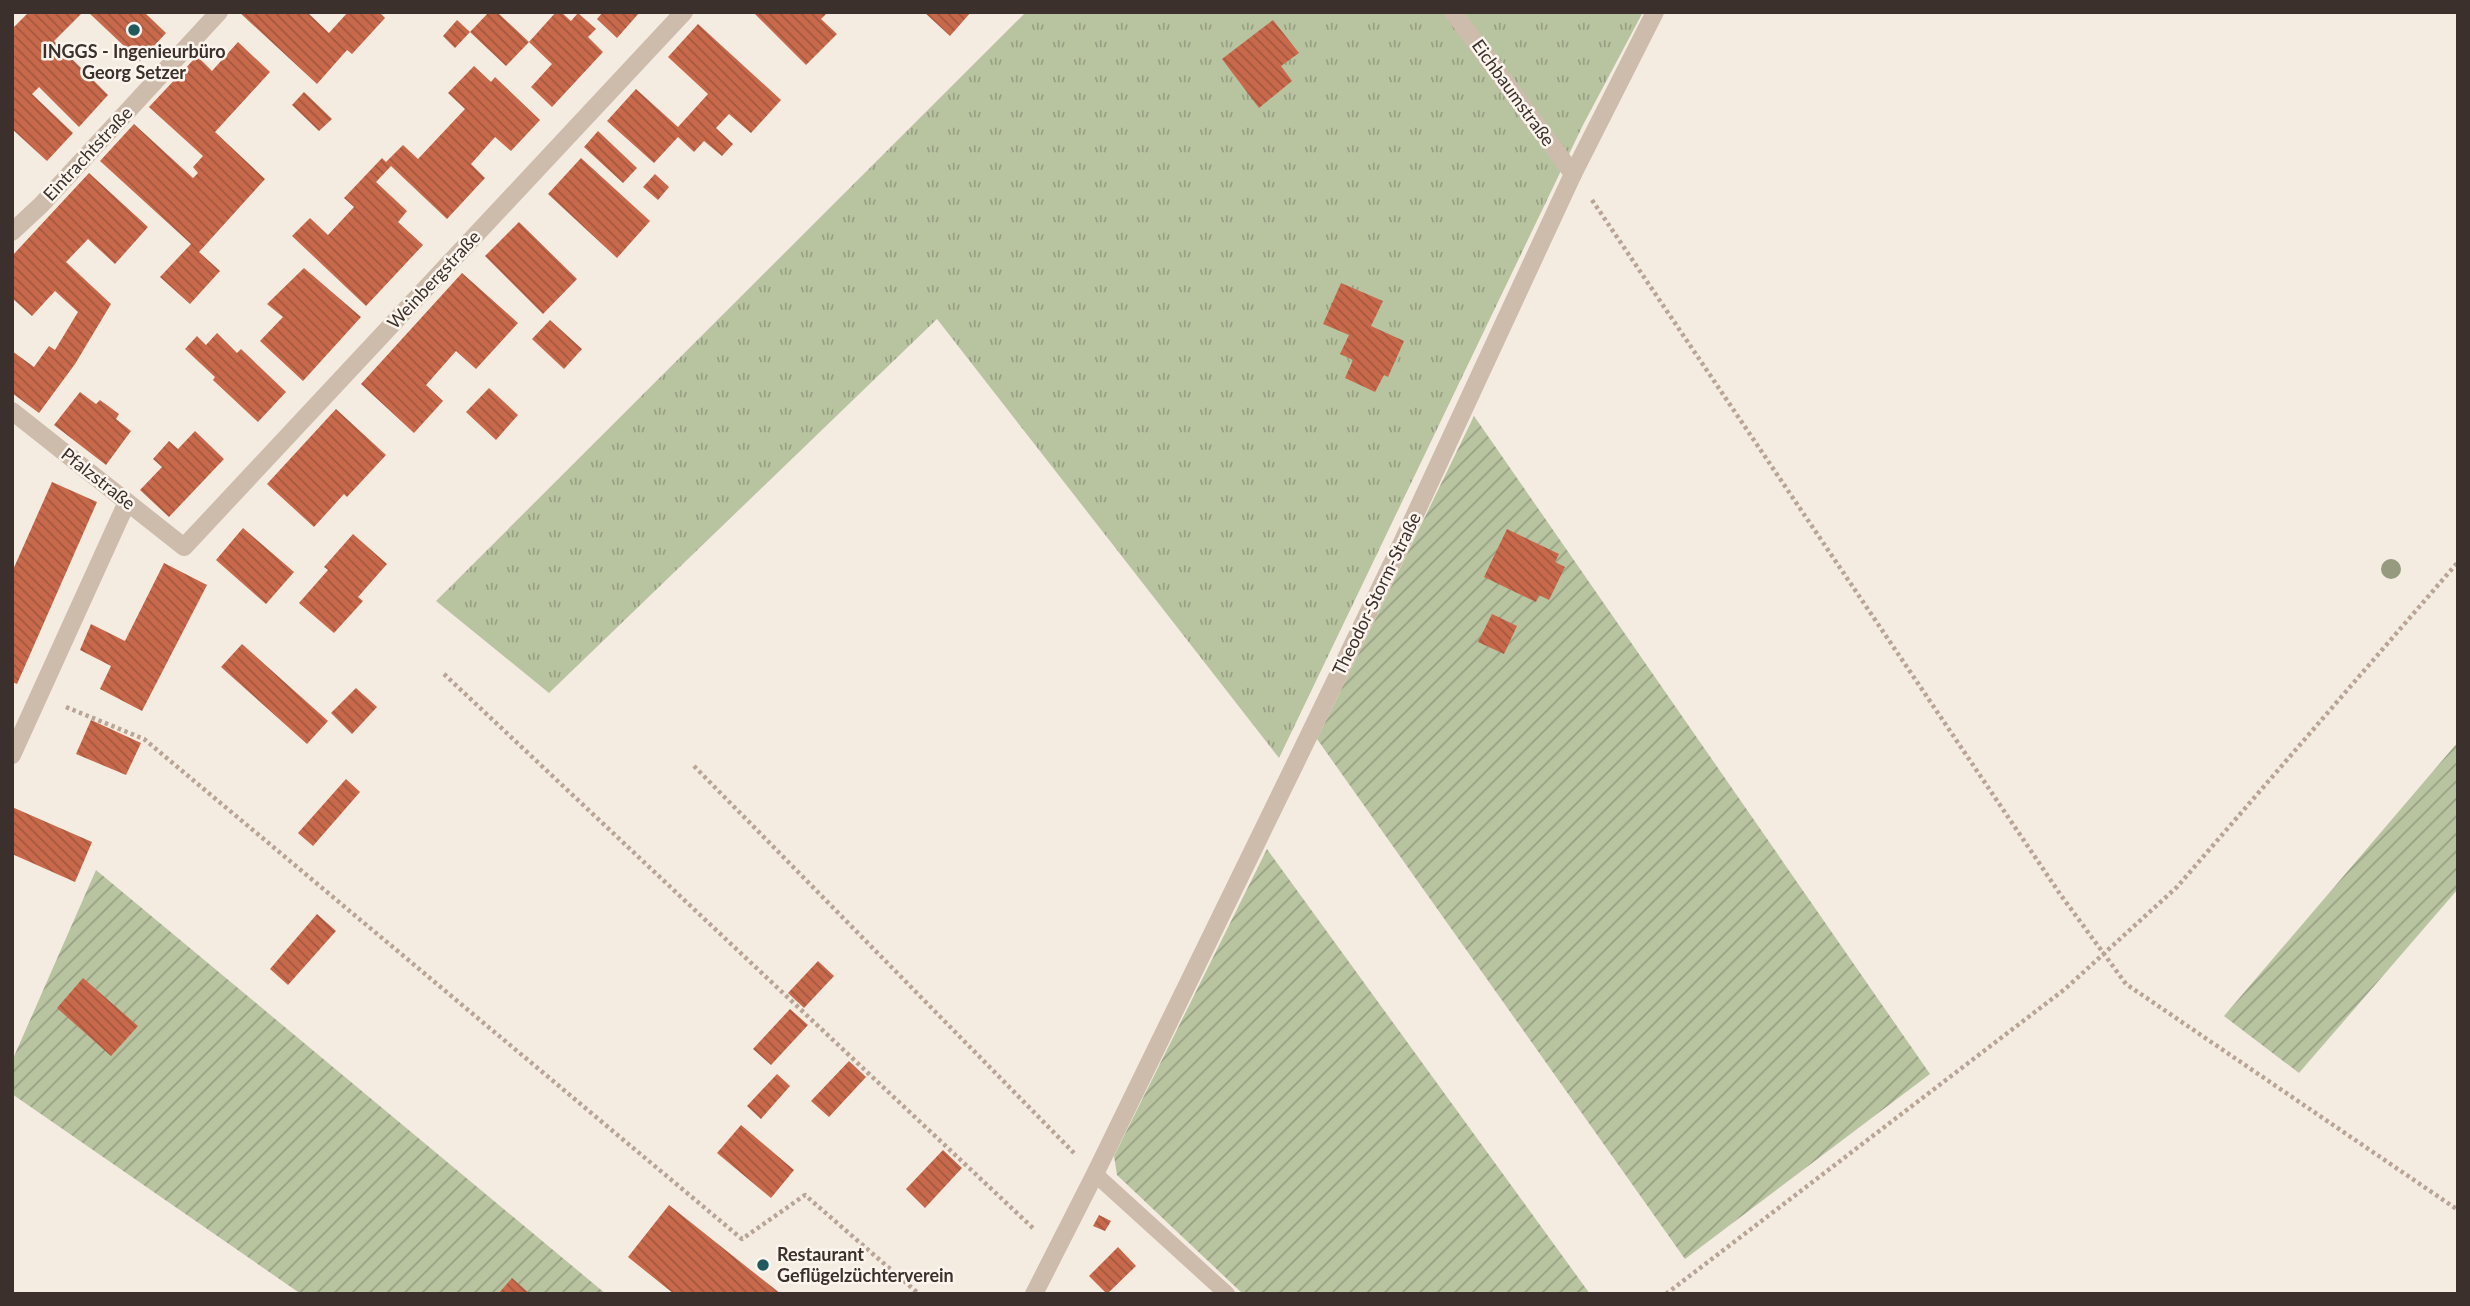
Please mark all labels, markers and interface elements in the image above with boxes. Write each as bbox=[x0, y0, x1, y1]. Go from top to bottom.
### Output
marker: INGGS - Ingenieurbüro Georg Setzer bbox=[126, 22, 142, 38]
street label: Eichbaumstraße bbox=[1468, 35, 1560, 150]
place label: INGGS - Ingenieurbüro Georg Setzer bbox=[42, 40, 226, 83]
street label: Eintrachtstraße bbox=[38, 102, 137, 205]
street label: Weinbergstraße bbox=[382, 226, 484, 333]
street label: Pfalzstraße bbox=[57, 442, 140, 514]
street label: Theodor-Storm-Straße bbox=[1327, 509, 1425, 679]
place label: Restaurant Geflügelzüchterverein bbox=[777, 1243, 954, 1286]
marker: Restaurant Geflügelzüchterverein bbox=[755, 1257, 771, 1273]

